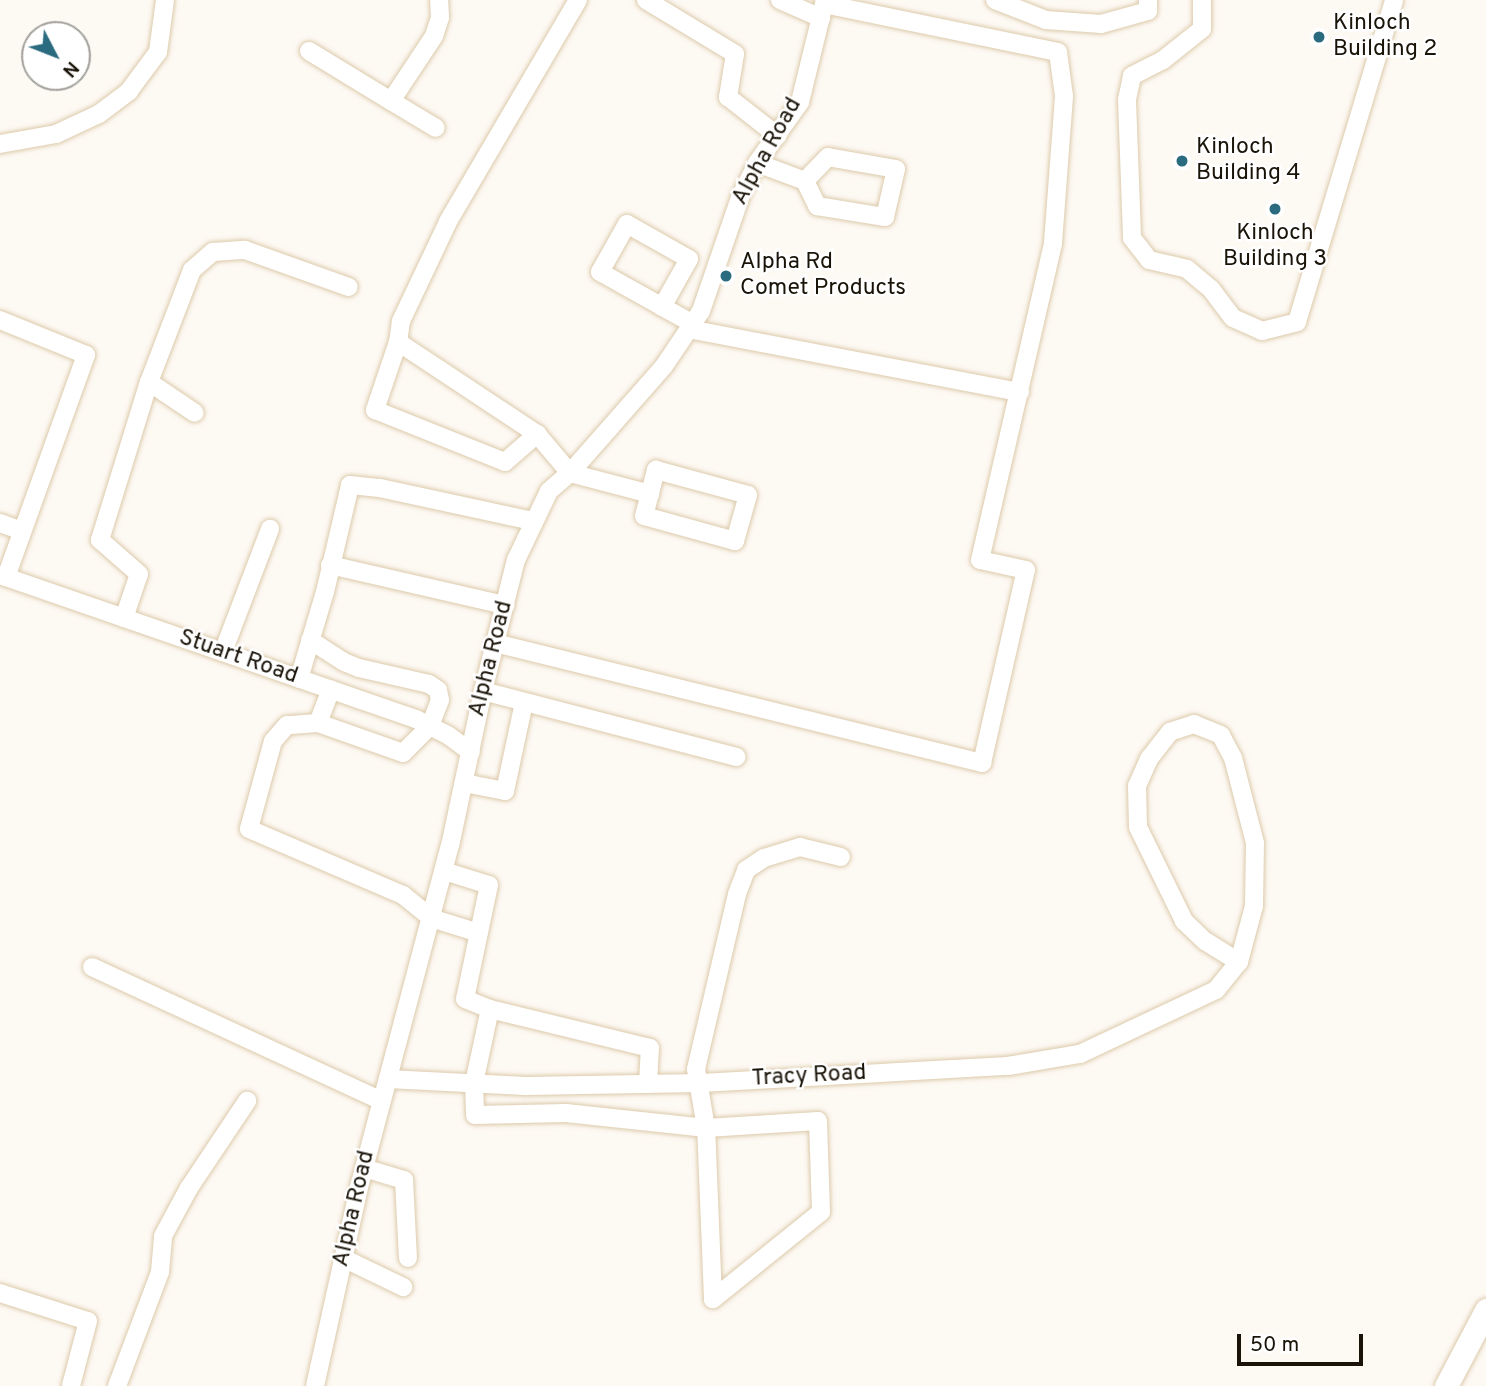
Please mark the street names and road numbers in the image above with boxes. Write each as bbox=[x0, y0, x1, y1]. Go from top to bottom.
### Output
street label: Alpha Road bbox=[727, 94, 809, 210]
street label: Alpha Road bbox=[464, 598, 520, 720]
street label: Stuart Road bbox=[175, 625, 301, 691]
street label: Tracy Road bbox=[751, 1060, 867, 1094]
street label: Alpha Road bbox=[328, 1148, 382, 1270]

